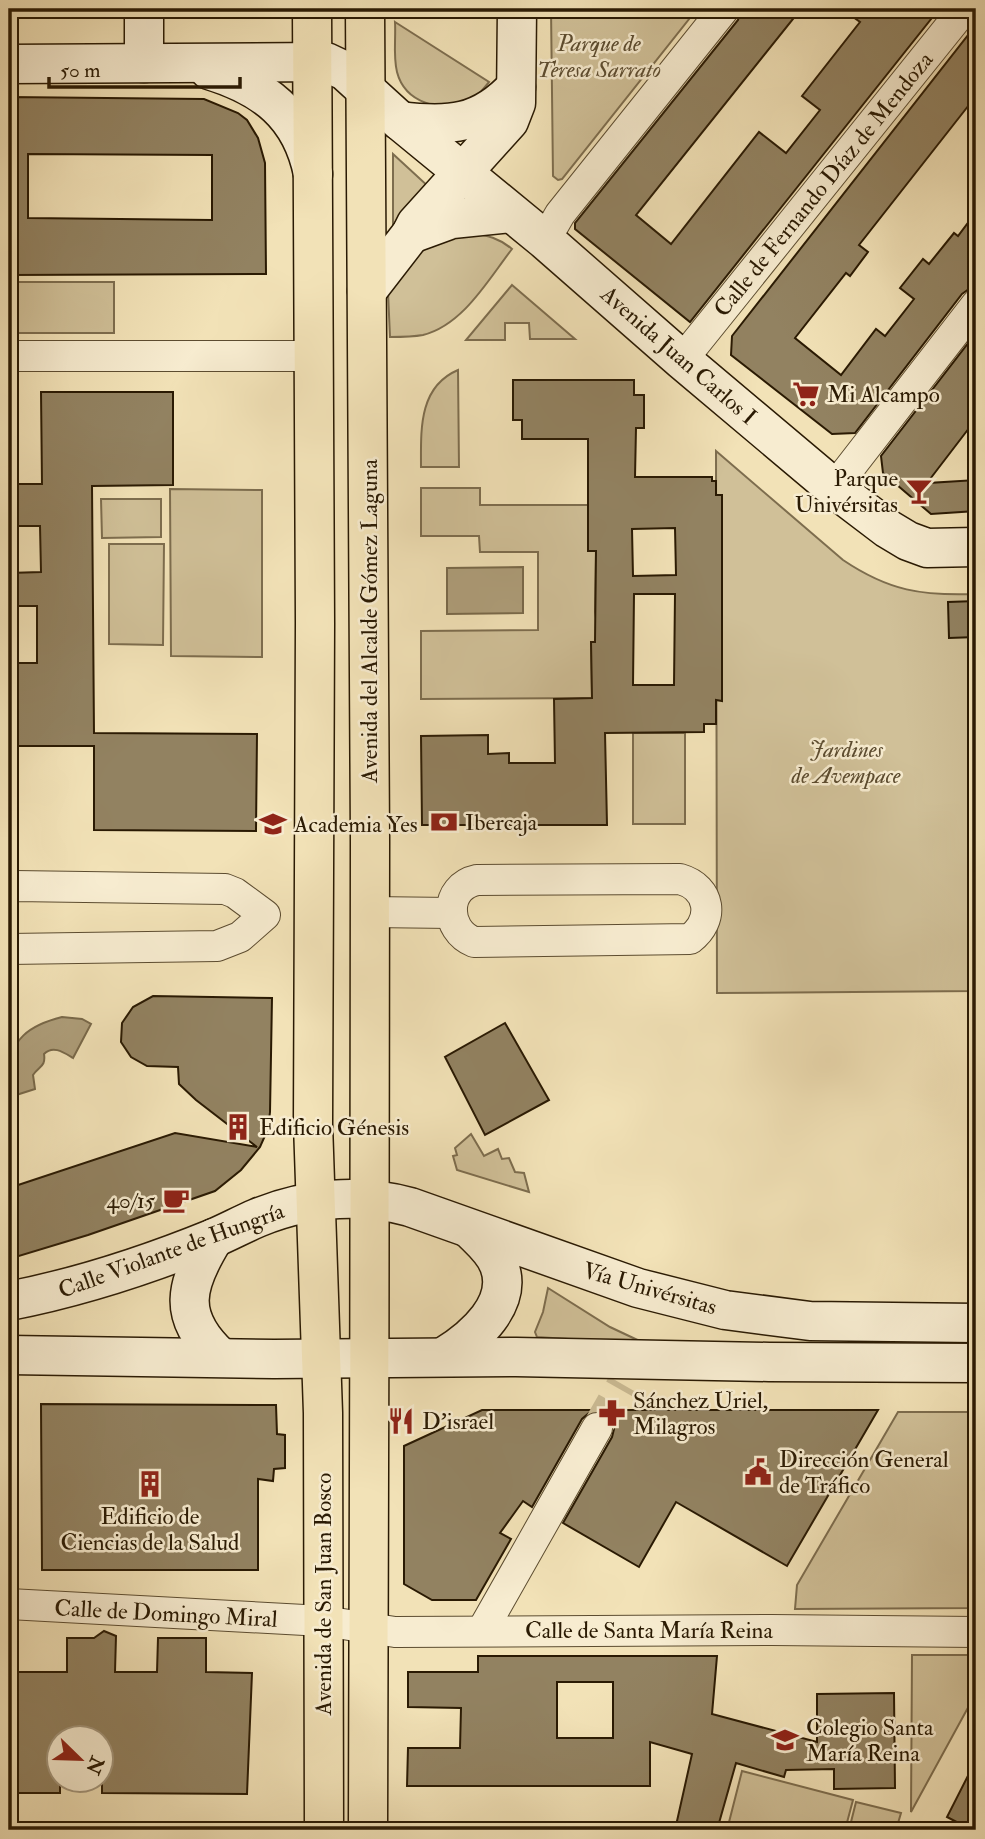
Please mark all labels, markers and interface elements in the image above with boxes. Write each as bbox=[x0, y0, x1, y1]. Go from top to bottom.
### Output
park label: Parque de Teresa Sarrato bbox=[537, 29, 661, 84]
street label: Calle de Fernando Díaz de Mendoza bbox=[707, 45, 940, 323]
scale bar bbox=[49, 46, 240, 90]
text: 50 m bbox=[60, 57, 101, 84]
street label: Avenida Juan Carlos I bbox=[594, 279, 763, 431]
supermarket icon: Mi Alcampo bbox=[791, 379, 821, 409]
place label: Mi Alcampo bbox=[827, 380, 940, 410]
street label: Avenida del Alcalde Gómez Laguna bbox=[355, 459, 384, 784]
place label: Parque Univérsitas bbox=[795, 464, 898, 519]
bar icon: Parque Univérsitas bbox=[904, 476, 934, 506]
park label: Jardines de Avempace bbox=[791, 735, 901, 790]
bank icon: Ibercaja bbox=[429, 807, 459, 837]
place label: Ibercaja bbox=[465, 808, 538, 837]
school or university icon: Academia Yes bbox=[258, 809, 288, 839]
place label: Academia Yes bbox=[293, 810, 418, 839]
building icon: Edificio Génesis bbox=[223, 1112, 253, 1142]
place label: Edificio Génesis bbox=[259, 1113, 409, 1142]
cafe icon: 40/15 bbox=[161, 1185, 191, 1215]
place label: 40/15 bbox=[107, 1186, 155, 1215]
street label: Calle Violante de Hungría bbox=[54, 1196, 289, 1305]
street label: Vía Univérsitas bbox=[580, 1256, 720, 1321]
place label: Sánchez Uriel, Milagros bbox=[633, 1386, 768, 1441]
pharmacy icon: Sánchez Uriel, Milagros bbox=[597, 1398, 627, 1428]
restaurant icon: D'israel bbox=[386, 1406, 416, 1436]
place label: D'israel bbox=[422, 1407, 494, 1436]
place label: Dirección General de Tráfico bbox=[779, 1445, 949, 1500]
public building icon: Dirección General de Tráfico bbox=[743, 1457, 773, 1487]
building icon: Edificio de Ciencias de la Salud bbox=[135, 1469, 165, 1499]
street label: Avenida de San Juan Bosco bbox=[309, 1473, 338, 1716]
place label: Edificio de Ciencias de la Salud bbox=[61, 1502, 239, 1557]
street label: Calle de Domingo Miral bbox=[54, 1593, 278, 1634]
street label: Calle de Santa María Reina bbox=[525, 1616, 773, 1645]
place label: Colegio Santa María Reina bbox=[806, 1713, 934, 1768]
north arrow bbox=[46, 1724, 116, 1794]
school or university icon: Colegio Santa María Reina bbox=[770, 1725, 800, 1755]
text: N bbox=[80, 1752, 109, 1779]

